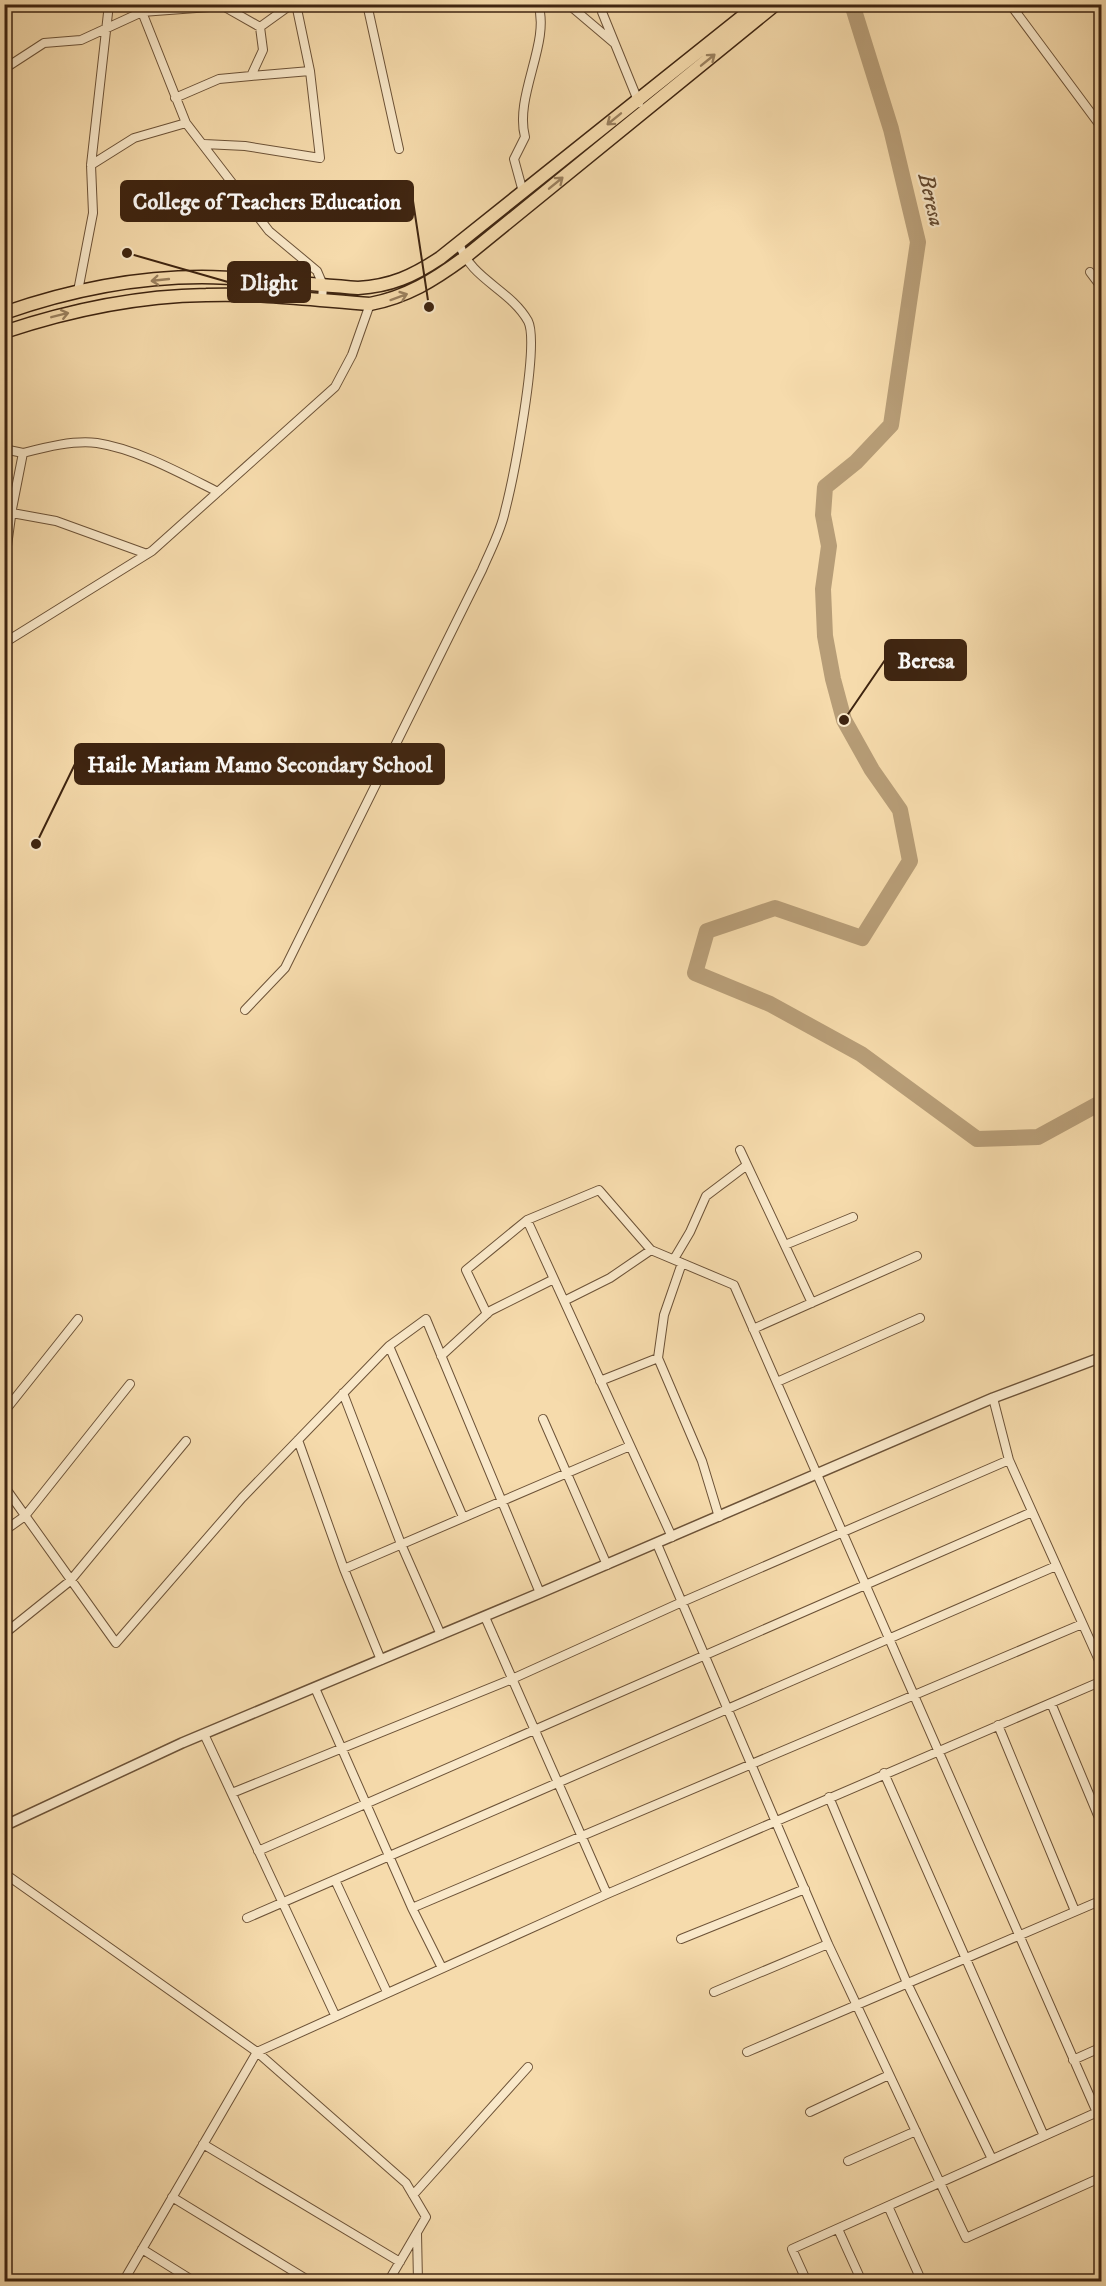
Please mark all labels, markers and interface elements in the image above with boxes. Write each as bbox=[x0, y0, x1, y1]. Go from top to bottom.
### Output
one-way arrow bbox=[700, 53, 715, 67]
one-way arrow bbox=[606, 113, 622, 126]
water label: Beresa bbox=[912, 170, 950, 229]
one-way arrow bbox=[548, 176, 564, 189]
callout: College of Teachers Education bbox=[121, 181, 413, 221]
text: College of Teachers Education bbox=[133, 189, 402, 216]
callout: Dlight bbox=[228, 262, 310, 302]
text: Dlight bbox=[240, 270, 298, 297]
one-way arrow bbox=[150, 275, 170, 286]
one-way arrow bbox=[389, 290, 408, 301]
one-way arrow bbox=[50, 308, 69, 320]
callout: Beresa bbox=[885, 640, 966, 680]
text: Beresa bbox=[897, 648, 955, 675]
callout: Haile Mariam Mamo Secondary School bbox=[75, 744, 444, 784]
text: Haile Mariam Mamo Secondary School bbox=[87, 752, 433, 779]

